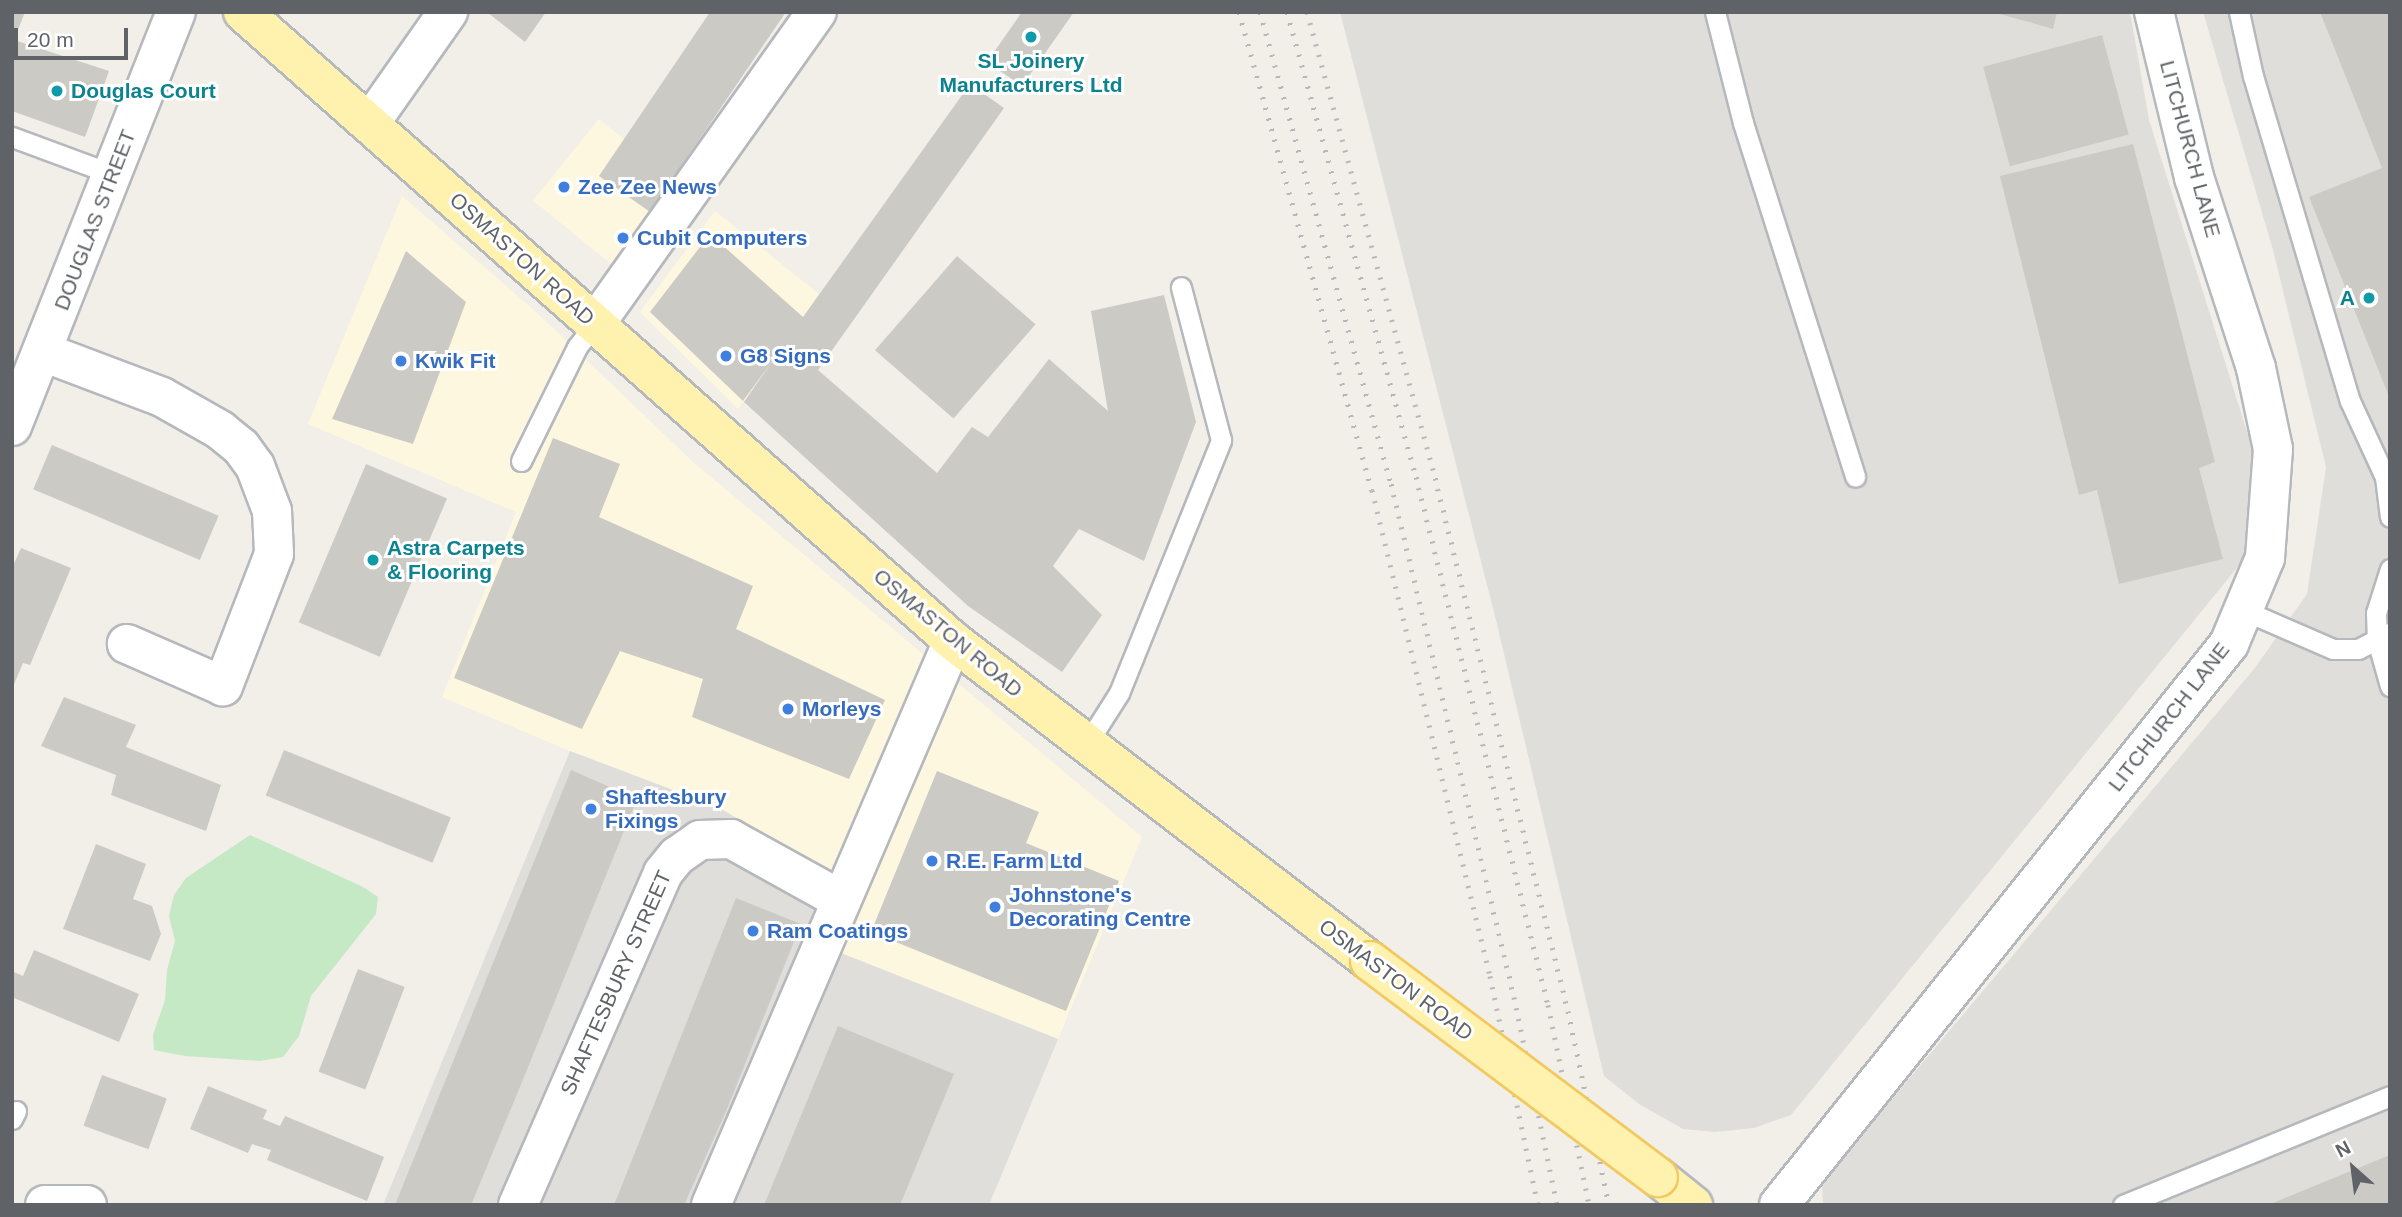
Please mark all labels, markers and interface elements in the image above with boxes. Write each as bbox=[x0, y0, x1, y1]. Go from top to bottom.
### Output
scale bar bbox=[18, 14, 131, 58]
text: 20 m bbox=[27, 28, 74, 51]
marker: SL Joinery Manufacturers Ltd bbox=[1023, 29, 1039, 45]
place label: SL Joinery Manufacturers Ltd bbox=[939, 48, 1123, 98]
street label: LITCHURCH LANE bbox=[2154, 58, 2226, 240]
place label: Douglas Court bbox=[71, 78, 216, 104]
marker: Douglas Court bbox=[49, 83, 65, 99]
street label: DOUGLAS STREET bbox=[49, 126, 141, 314]
place label: Zee Zee News bbox=[578, 174, 717, 200]
marker: Zee Zee News bbox=[556, 179, 572, 195]
street label: OSMASTON ROAD bbox=[444, 187, 600, 331]
place label: Cubit Computers bbox=[637, 225, 807, 251]
marker: Cubit Computers bbox=[615, 230, 631, 246]
place label: A bbox=[2340, 285, 2355, 311]
marker: A bbox=[2361, 290, 2377, 306]
place label: G8 Signs bbox=[740, 343, 831, 369]
place label: Kwik Fit bbox=[415, 348, 496, 374]
marker: G8 Signs bbox=[718, 348, 734, 364]
marker: Kwik Fit bbox=[393, 353, 409, 369]
place label: Astra Carpets & Flooring bbox=[387, 535, 525, 585]
marker: Astra Carpets & Flooring bbox=[365, 552, 381, 568]
street label: OSMASTON ROAD bbox=[869, 563, 1027, 703]
street label: LITCHURCH LANE bbox=[2103, 638, 2235, 796]
place label: Morleys bbox=[802, 696, 881, 722]
marker: Morleys bbox=[780, 701, 796, 717]
place label: Shaftesbury Fixings bbox=[605, 784, 726, 834]
marker: Shaftesbury Fixings bbox=[583, 801, 599, 817]
place label: R.E. Farm Ltd bbox=[946, 848, 1083, 874]
marker: R.E. Farm Ltd bbox=[924, 853, 940, 869]
street label: SHAFTESBURY STREET bbox=[555, 867, 677, 1099]
place label: Johnstone's Decorating Centre bbox=[1009, 882, 1191, 932]
marker: Johnstone's Decorating Centre bbox=[987, 899, 1003, 915]
street label: OSMASTON ROAD bbox=[1314, 914, 1478, 1046]
place label: Ram Coatings bbox=[767, 918, 908, 944]
marker: Ram Coatings bbox=[745, 923, 761, 939]
north arrow bbox=[2318, 1133, 2388, 1203]
text: N bbox=[2332, 1137, 2354, 1162]

